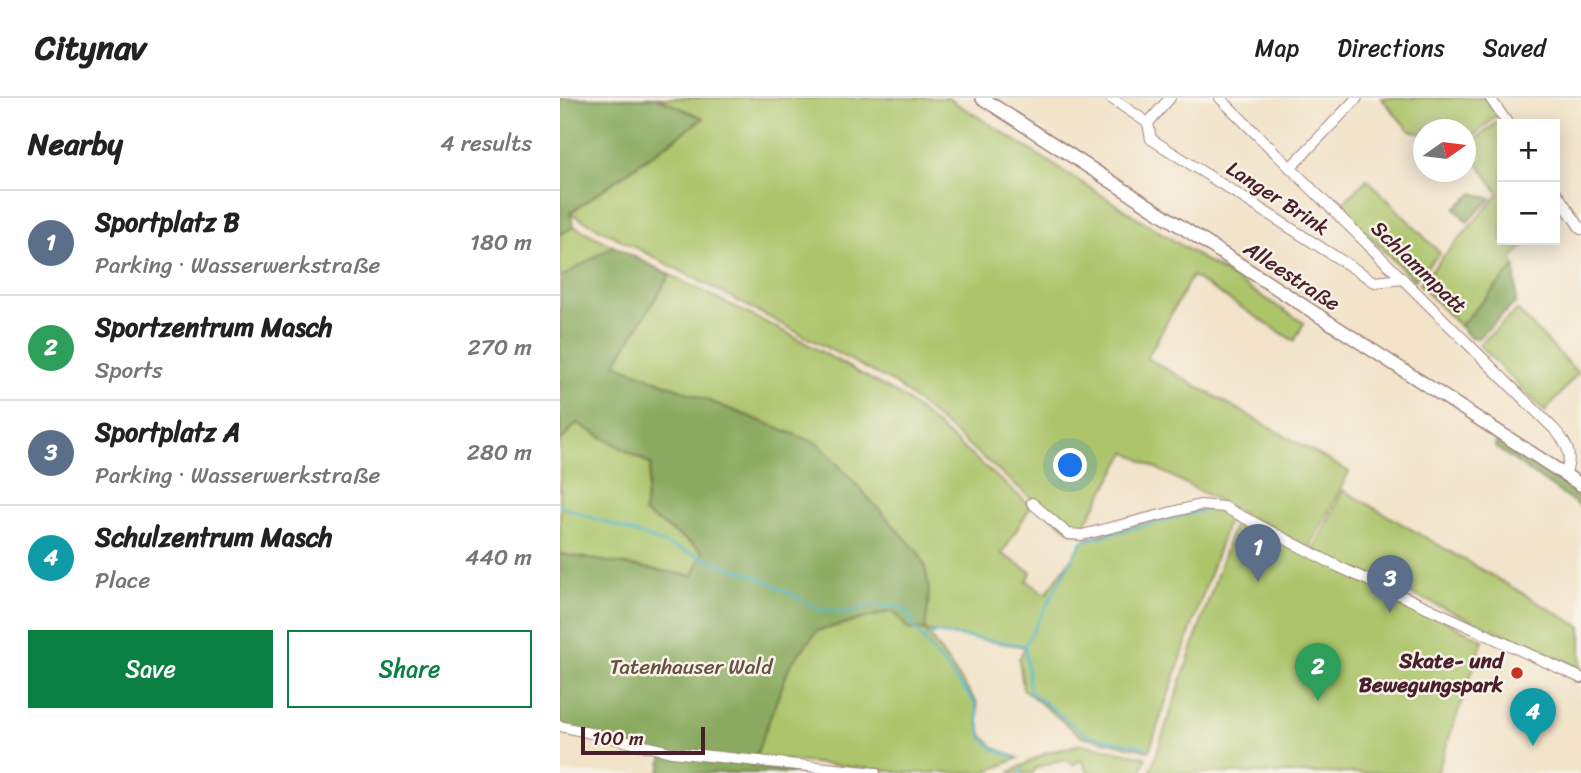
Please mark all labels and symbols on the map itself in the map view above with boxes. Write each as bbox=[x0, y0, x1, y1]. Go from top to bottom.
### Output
north arrow bbox=[1413, 119, 1476, 182]
street label: Langer Brink bbox=[1219, 150, 1337, 246]
street label: Schlammpatt bbox=[1362, 211, 1476, 323]
street label: Alleestraße bbox=[1235, 230, 1348, 322]
your location bbox=[1053, 448, 1087, 482]
pin: 1 bbox=[1235, 524, 1281, 582]
pin: 3 bbox=[1367, 555, 1413, 613]
place label: Skate- und Bewegungspark bbox=[1359, 642, 1505, 704]
pin: 2 bbox=[1295, 643, 1341, 701]
park label: Tatenhauser Wald bbox=[610, 648, 774, 686]
marker: Skate- und Bewegungspark bbox=[1509, 665, 1525, 681]
pin: 4 bbox=[1510, 688, 1556, 746]
scale bar bbox=[581, 724, 705, 756]

